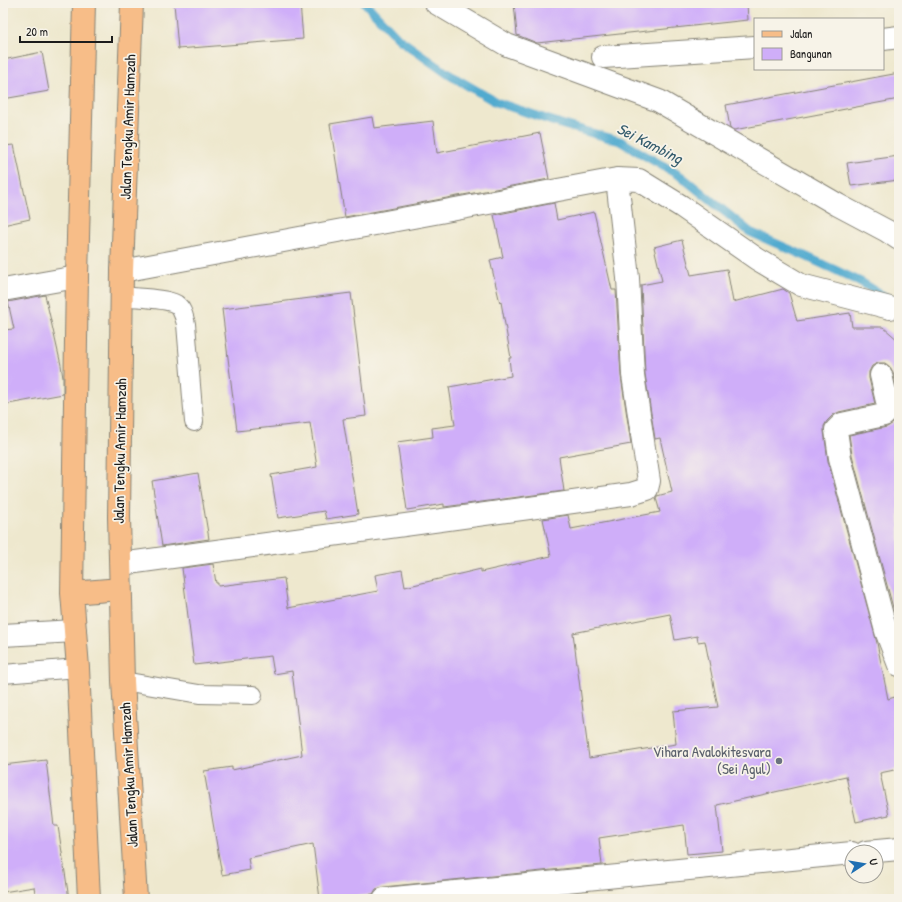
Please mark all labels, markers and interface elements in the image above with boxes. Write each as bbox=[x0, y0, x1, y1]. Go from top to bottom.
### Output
scale bar bbox=[20, 18, 112, 44]
legend bbox=[754, 18, 884, 70]
text: 20 m bbox=[26, 23, 48, 40]
text: Jalan bbox=[790, 25, 812, 42]
text: Bangunan bbox=[790, 45, 832, 62]
street label: Jalan Tengku Amir Hamzah bbox=[114, 54, 141, 200]
water label: Sei Kambing bbox=[613, 117, 687, 169]
street label: Jalan Tengku Amir Hamzah bbox=[108, 378, 131, 524]
street label: Jalan Tengku Amir Hamzah bbox=[114, 702, 143, 848]
place label: Vihara Avalokitesvara (Sei Agul) bbox=[653, 741, 771, 779]
marker: Vihara Avalokitesvara (Sei Agul) bbox=[774, 756, 784, 766]
north arrow bbox=[844, 844, 884, 884]
text: U bbox=[866, 858, 881, 866]

